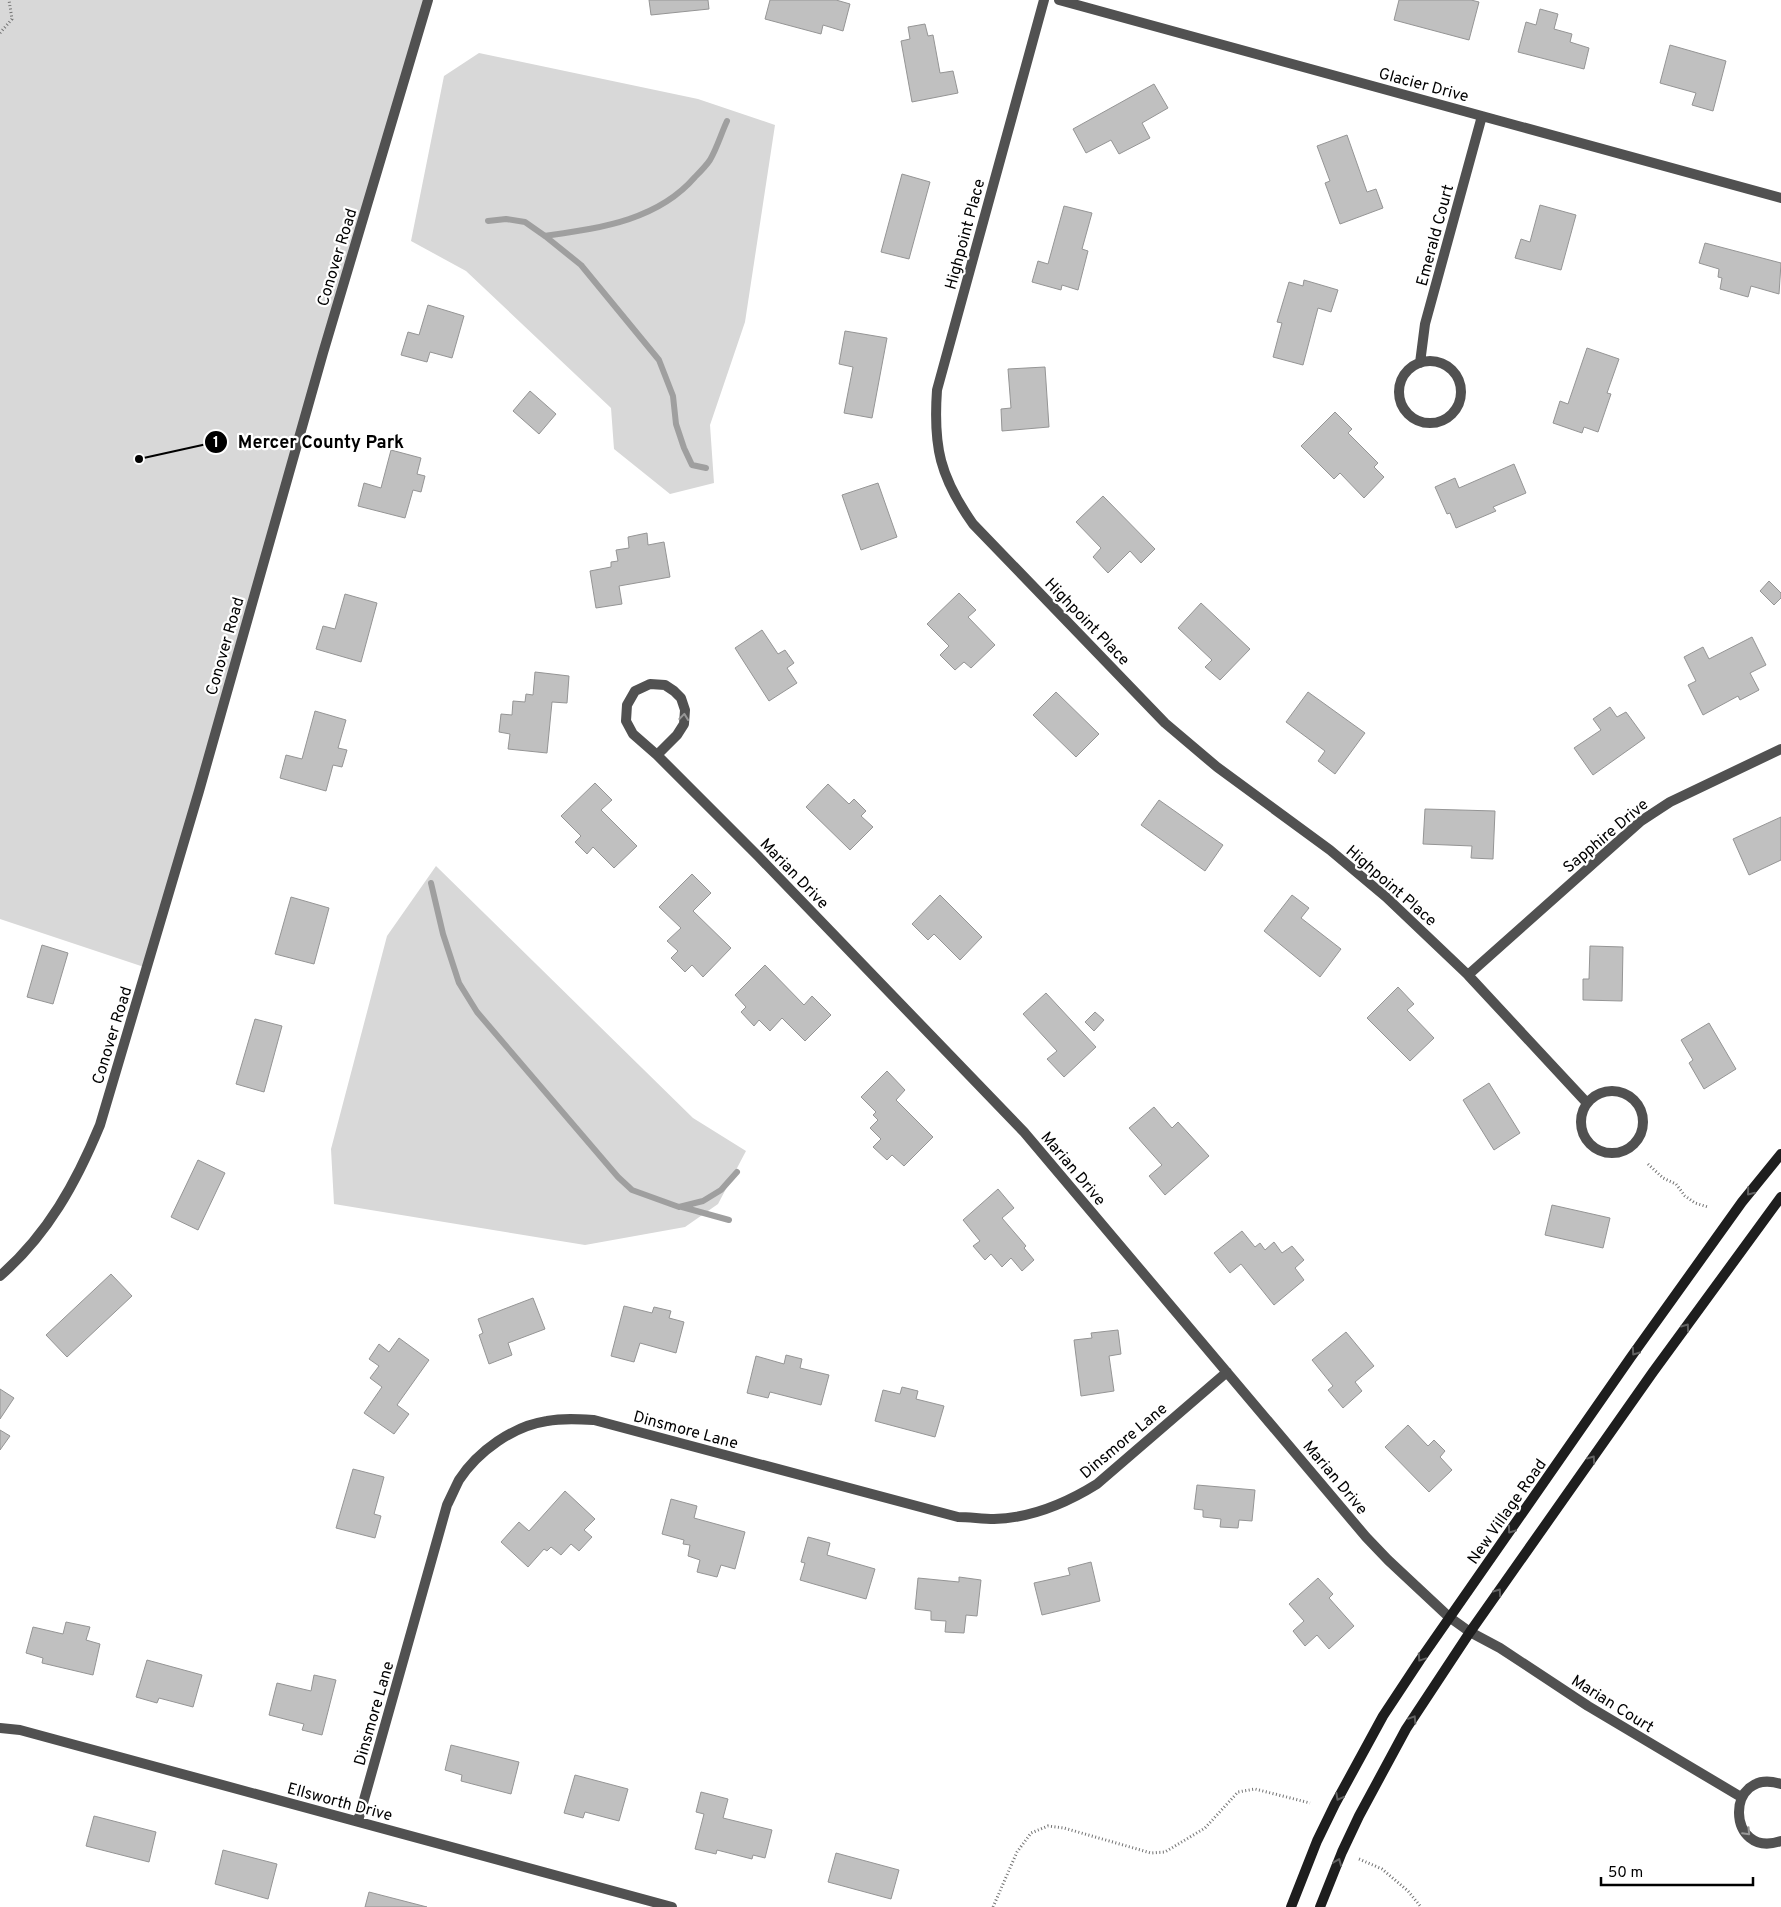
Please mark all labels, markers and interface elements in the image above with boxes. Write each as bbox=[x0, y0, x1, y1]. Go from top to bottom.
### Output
street label: Glacier Drive bbox=[1376, 64, 1471, 108]
street label: Highpoint Place bbox=[942, 177, 990, 292]
street label: Emerald Court bbox=[1413, 183, 1459, 288]
street label: Conover Road bbox=[314, 206, 362, 309]
callout: Mercer County Park bbox=[203, 425, 414, 458]
text: Mercer County Park bbox=[238, 432, 404, 455]
text: 1 bbox=[213, 434, 219, 453]
street label: Highpoint Place bbox=[1040, 574, 1133, 670]
street label: Conover Road bbox=[202, 595, 249, 698]
one-way arrow bbox=[678, 713, 689, 721]
street label: Sapphire Drive bbox=[1559, 795, 1653, 878]
street label: Marian Drive bbox=[755, 835, 832, 914]
street label: Highpoint Place bbox=[1341, 842, 1440, 931]
street label: Conover Road bbox=[89, 984, 137, 1087]
street label: Marian Drive bbox=[1036, 1128, 1109, 1210]
one-way arrow bbox=[1748, 1186, 1756, 1195]
one-way arrow bbox=[1680, 1324, 1688, 1333]
one-way arrow bbox=[1632, 1346, 1641, 1356]
street label: Dinsmore Lane bbox=[1077, 1399, 1172, 1484]
street label: Dinsmore Lane bbox=[631, 1407, 740, 1455]
street label: Marian Drive bbox=[1298, 1437, 1371, 1519]
street label: New Village Road bbox=[1464, 1456, 1551, 1569]
one-way arrow bbox=[1586, 1456, 1595, 1465]
one-way arrow bbox=[1508, 1524, 1517, 1534]
one-way arrow bbox=[1492, 1589, 1501, 1598]
one-way arrow bbox=[1418, 1652, 1427, 1661]
street label: Dinsmore Lane bbox=[350, 1659, 399, 1768]
street label: Marian Court bbox=[1567, 1671, 1657, 1738]
one-way arrow bbox=[1406, 1716, 1416, 1725]
street label: Ellsworth Drive bbox=[285, 1779, 394, 1827]
one-way arrow bbox=[1335, 1792, 1345, 1801]
one-way arrow bbox=[1741, 1827, 1750, 1836]
scale bar bbox=[1601, 1854, 1754, 1886]
one-way arrow bbox=[1332, 1858, 1342, 1867]
text: 50 m bbox=[1608, 1864, 1643, 1883]

